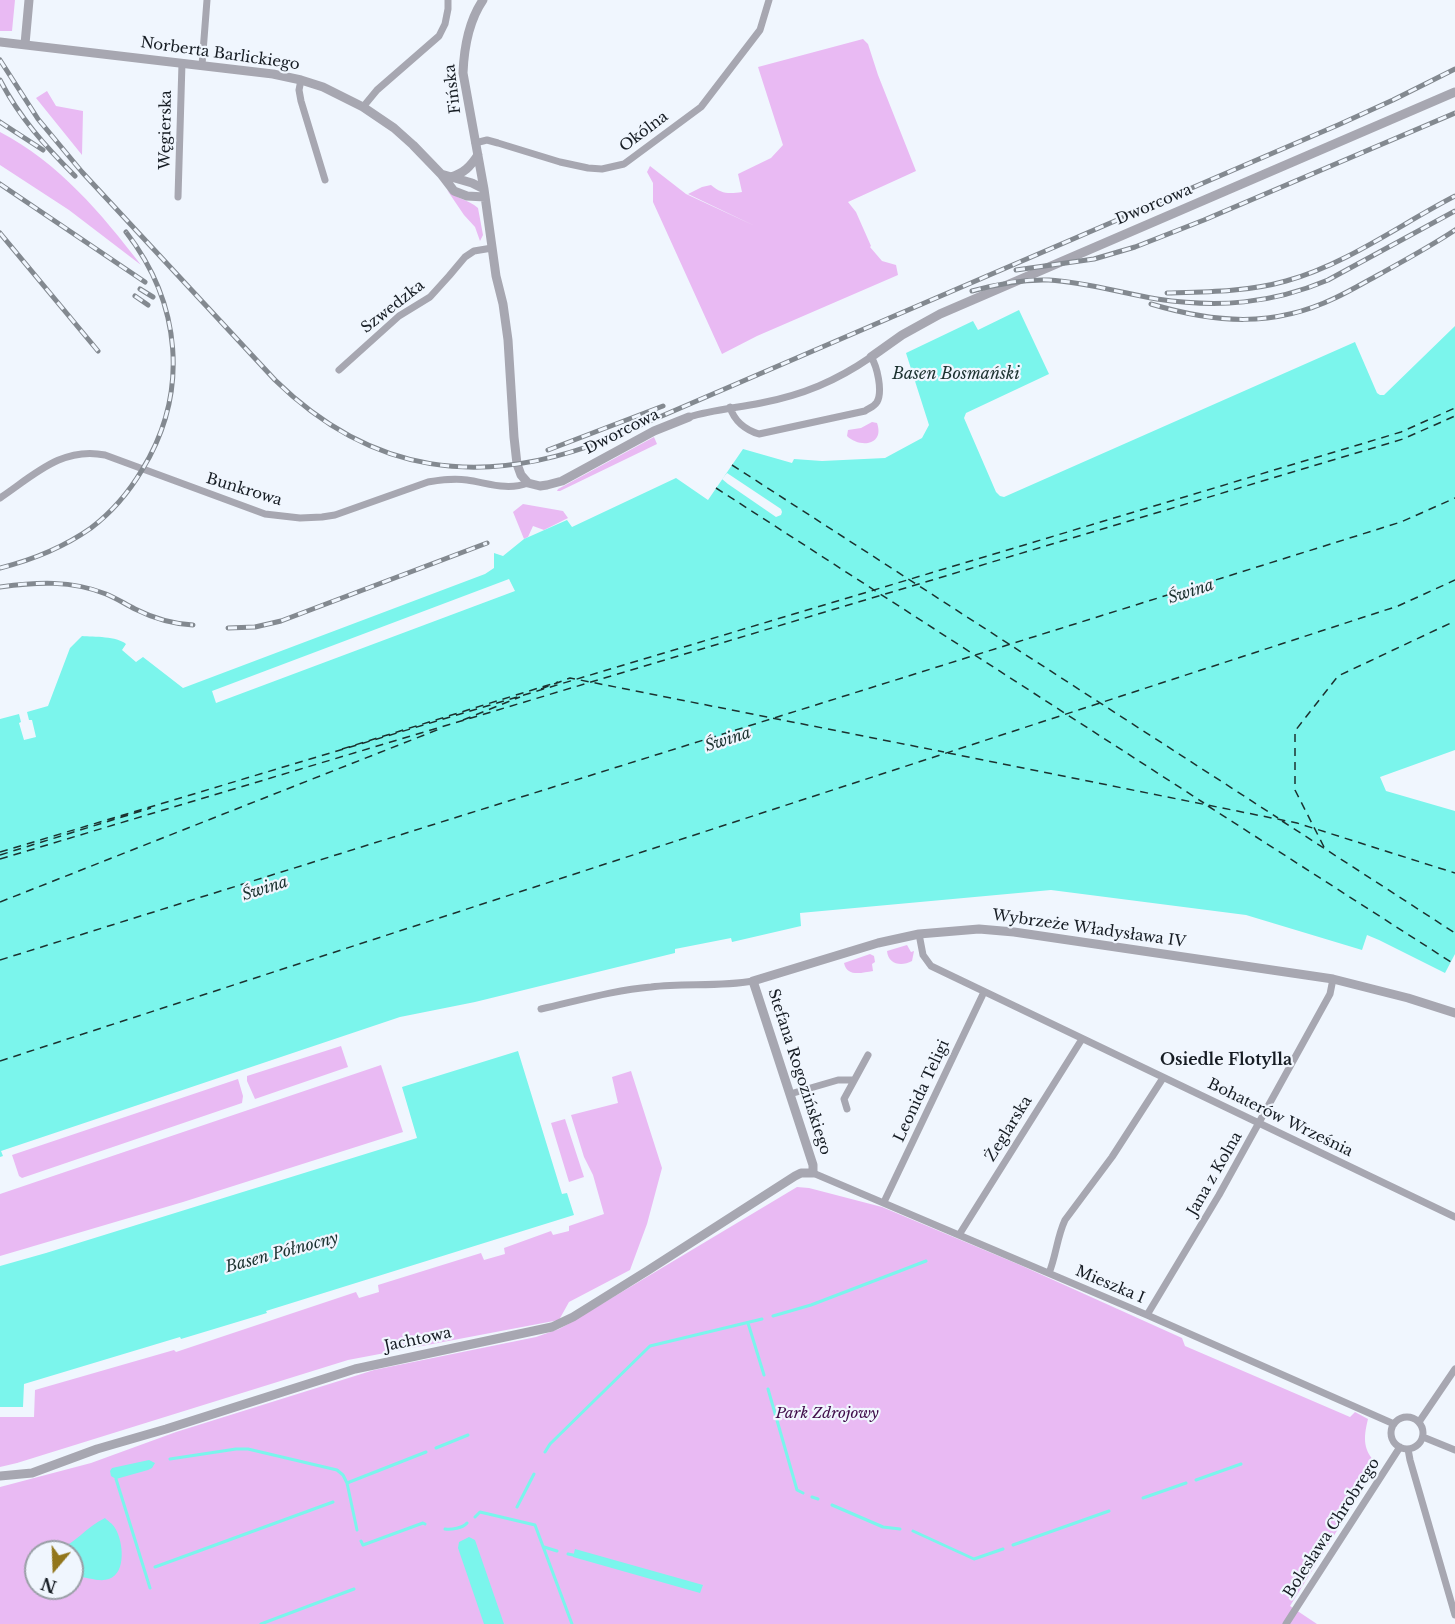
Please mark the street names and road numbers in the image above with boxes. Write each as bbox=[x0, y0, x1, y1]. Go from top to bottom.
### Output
street label: Norberta Barlickiego bbox=[139, 34, 301, 74]
street label: Fińska bbox=[441, 63, 465, 115]
street label: Węgierska bbox=[156, 90, 176, 170]
street label: Okólna bbox=[616, 108, 672, 156]
street label: Dworcowa bbox=[1113, 181, 1195, 229]
street label: Szwedzka bbox=[358, 277, 428, 337]
street label: Dworcowa bbox=[582, 406, 662, 458]
street label: Bunkrowa bbox=[204, 470, 284, 510]
street label: Wybrzeże Władysława IV bbox=[991, 906, 1187, 952]
street label: Stefana Rogozińskiego bbox=[764, 987, 834, 1157]
street label: Leonida Teligi bbox=[890, 1037, 954, 1145]
street label: Bohaterów Września bbox=[1204, 1075, 1356, 1161]
street label: Żeglarska bbox=[982, 1093, 1036, 1165]
street label: Jana z Kolna bbox=[1184, 1129, 1246, 1219]
street label: Mieszka I bbox=[1073, 1262, 1147, 1308]
street label: Jachtowa bbox=[383, 1324, 453, 1356]
street label: Bolesława Chrobrego bbox=[1280, 1455, 1384, 1601]

